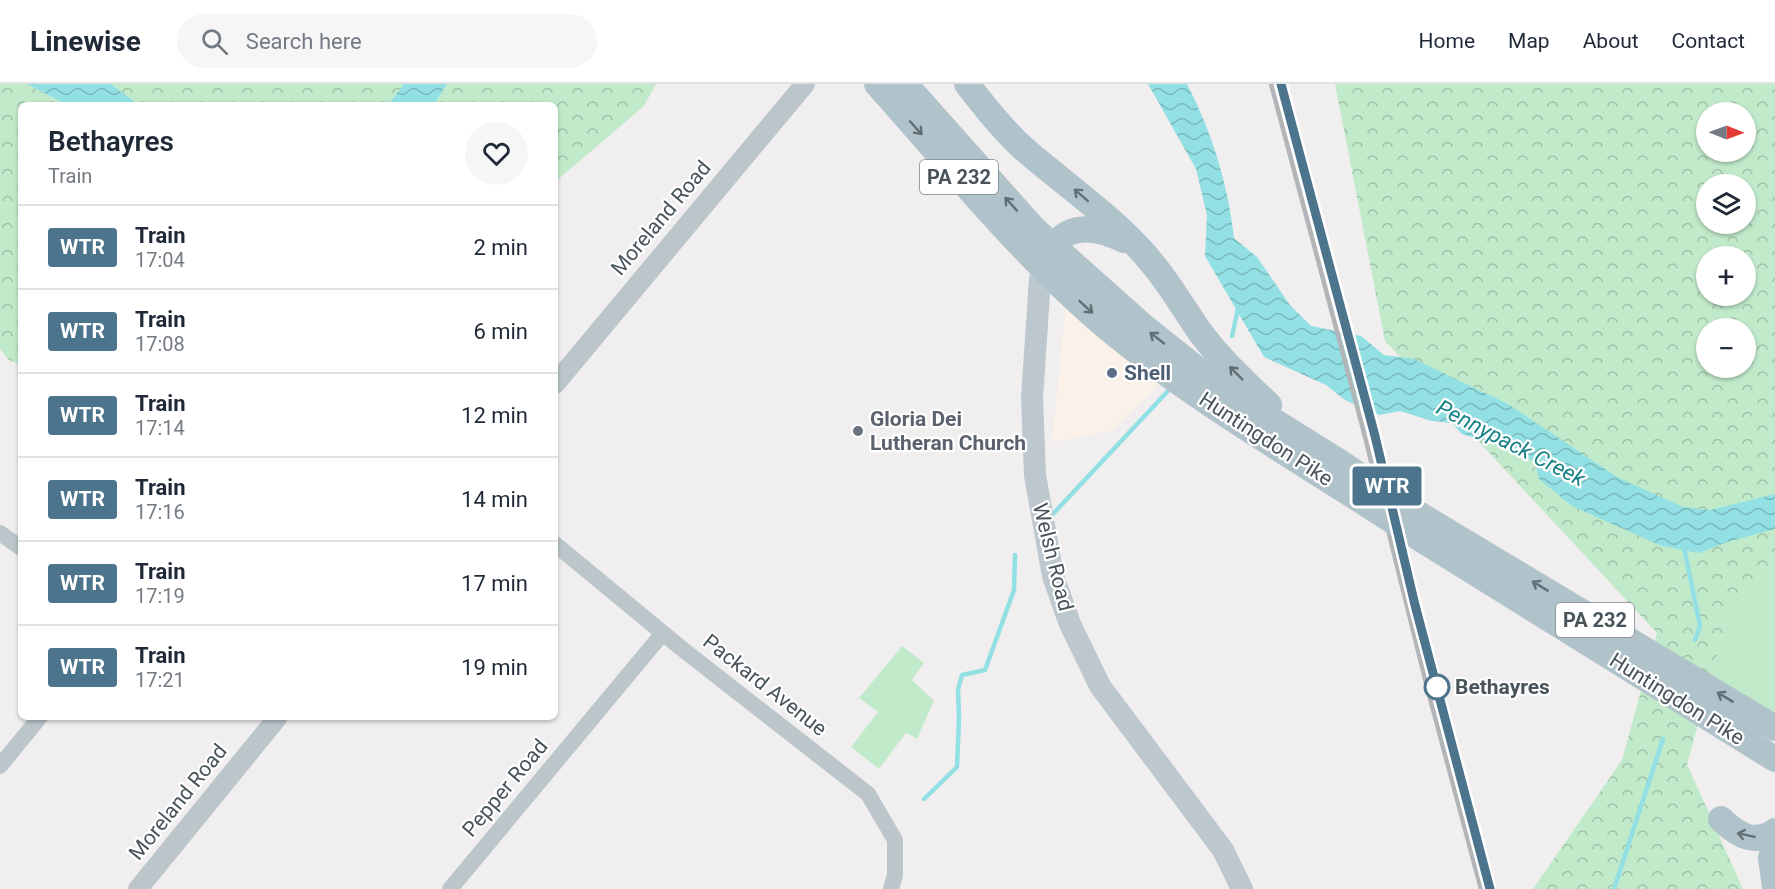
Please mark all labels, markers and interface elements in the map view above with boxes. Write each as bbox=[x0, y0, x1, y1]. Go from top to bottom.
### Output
search box bbox=[177, 14, 597, 68]
text: Linewise bbox=[30, 25, 141, 58]
icon: search bbox=[198, 25, 231, 58]
text: Search here bbox=[246, 29, 362, 54]
text: Home bbox=[1419, 29, 1475, 53]
text: Map bbox=[1508, 29, 1550, 53]
text: About bbox=[1583, 29, 1639, 53]
text: Contact bbox=[1672, 29, 1745, 53]
north arrow bbox=[1696, 102, 1756, 162]
map controls bbox=[1696, 102, 1756, 378]
one-way arrow bbox=[909, 120, 923, 135]
button: heart bbox=[465, 122, 528, 185]
text: Bethayres bbox=[48, 125, 174, 158]
street label: Moreland Road bbox=[606, 156, 716, 280]
road number: PA 232 bbox=[920, 160, 998, 194]
text: Train bbox=[48, 164, 92, 188]
button: layers bbox=[1696, 174, 1756, 234]
one-way arrow bbox=[1074, 188, 1089, 202]
one-way arrow bbox=[1004, 197, 1018, 212]
text: Train bbox=[135, 223, 186, 248]
text: WTR bbox=[60, 235, 105, 259]
text: 2 min bbox=[473, 235, 528, 260]
button: + bbox=[1696, 246, 1756, 306]
text: 17:04 bbox=[135, 248, 185, 272]
one-way arrow bbox=[1078, 300, 1093, 314]
text: Train bbox=[135, 307, 186, 332]
button: − bbox=[1696, 318, 1756, 378]
text: WTR bbox=[60, 319, 105, 343]
text: 6 min bbox=[473, 319, 528, 344]
one-way arrow bbox=[1149, 331, 1165, 344]
text: 17:08 bbox=[135, 332, 185, 356]
place label: Shell bbox=[1124, 361, 1171, 385]
one-way arrow bbox=[1229, 365, 1243, 380]
marker: Shell bbox=[1105, 366, 1119, 380]
street label: Huntingdon Pike bbox=[1195, 387, 1337, 491]
text: Train bbox=[135, 391, 186, 416]
water label: Pennypack Creek bbox=[1432, 395, 1591, 492]
text: WTR bbox=[60, 403, 105, 427]
text: 12 min bbox=[461, 403, 528, 428]
place label: Gloria Dei Lutheran Church bbox=[870, 407, 1026, 455]
text: 17:14 bbox=[135, 416, 185, 440]
marker: Gloria Dei Lutheran Church bbox=[851, 424, 865, 438]
line badge: WTR bbox=[1352, 466, 1422, 506]
text: WTR bbox=[1365, 474, 1409, 498]
text: Train bbox=[135, 475, 186, 500]
text: WTR bbox=[60, 487, 105, 511]
text: 14 min bbox=[461, 487, 528, 512]
text: 17:16 bbox=[135, 500, 185, 524]
street label: Welsh Road bbox=[1028, 501, 1078, 613]
text: Train bbox=[135, 559, 186, 584]
text: WTR bbox=[60, 571, 105, 595]
text: 17 min bbox=[461, 571, 528, 596]
one-way arrow bbox=[1532, 580, 1549, 592]
text: 17:19 bbox=[135, 584, 185, 608]
road number: PA 232 bbox=[1556, 603, 1634, 637]
street label: Packard Avenue bbox=[698, 629, 832, 741]
text: Train bbox=[135, 643, 186, 668]
street label: Huntingdon Pike bbox=[1605, 648, 1749, 750]
text: WTR bbox=[60, 655, 105, 679]
text: 19 min bbox=[461, 655, 528, 680]
text: 17:21 bbox=[135, 668, 185, 692]
marker: Bethayres bbox=[1424, 674, 1450, 700]
place label: Bethayres bbox=[1455, 675, 1550, 699]
one-way arrow bbox=[1717, 691, 1734, 703]
street label: Pepper Road bbox=[457, 735, 553, 841]
street label: Moreland Road bbox=[124, 739, 232, 865]
one-way arrow bbox=[1737, 829, 1756, 840]

